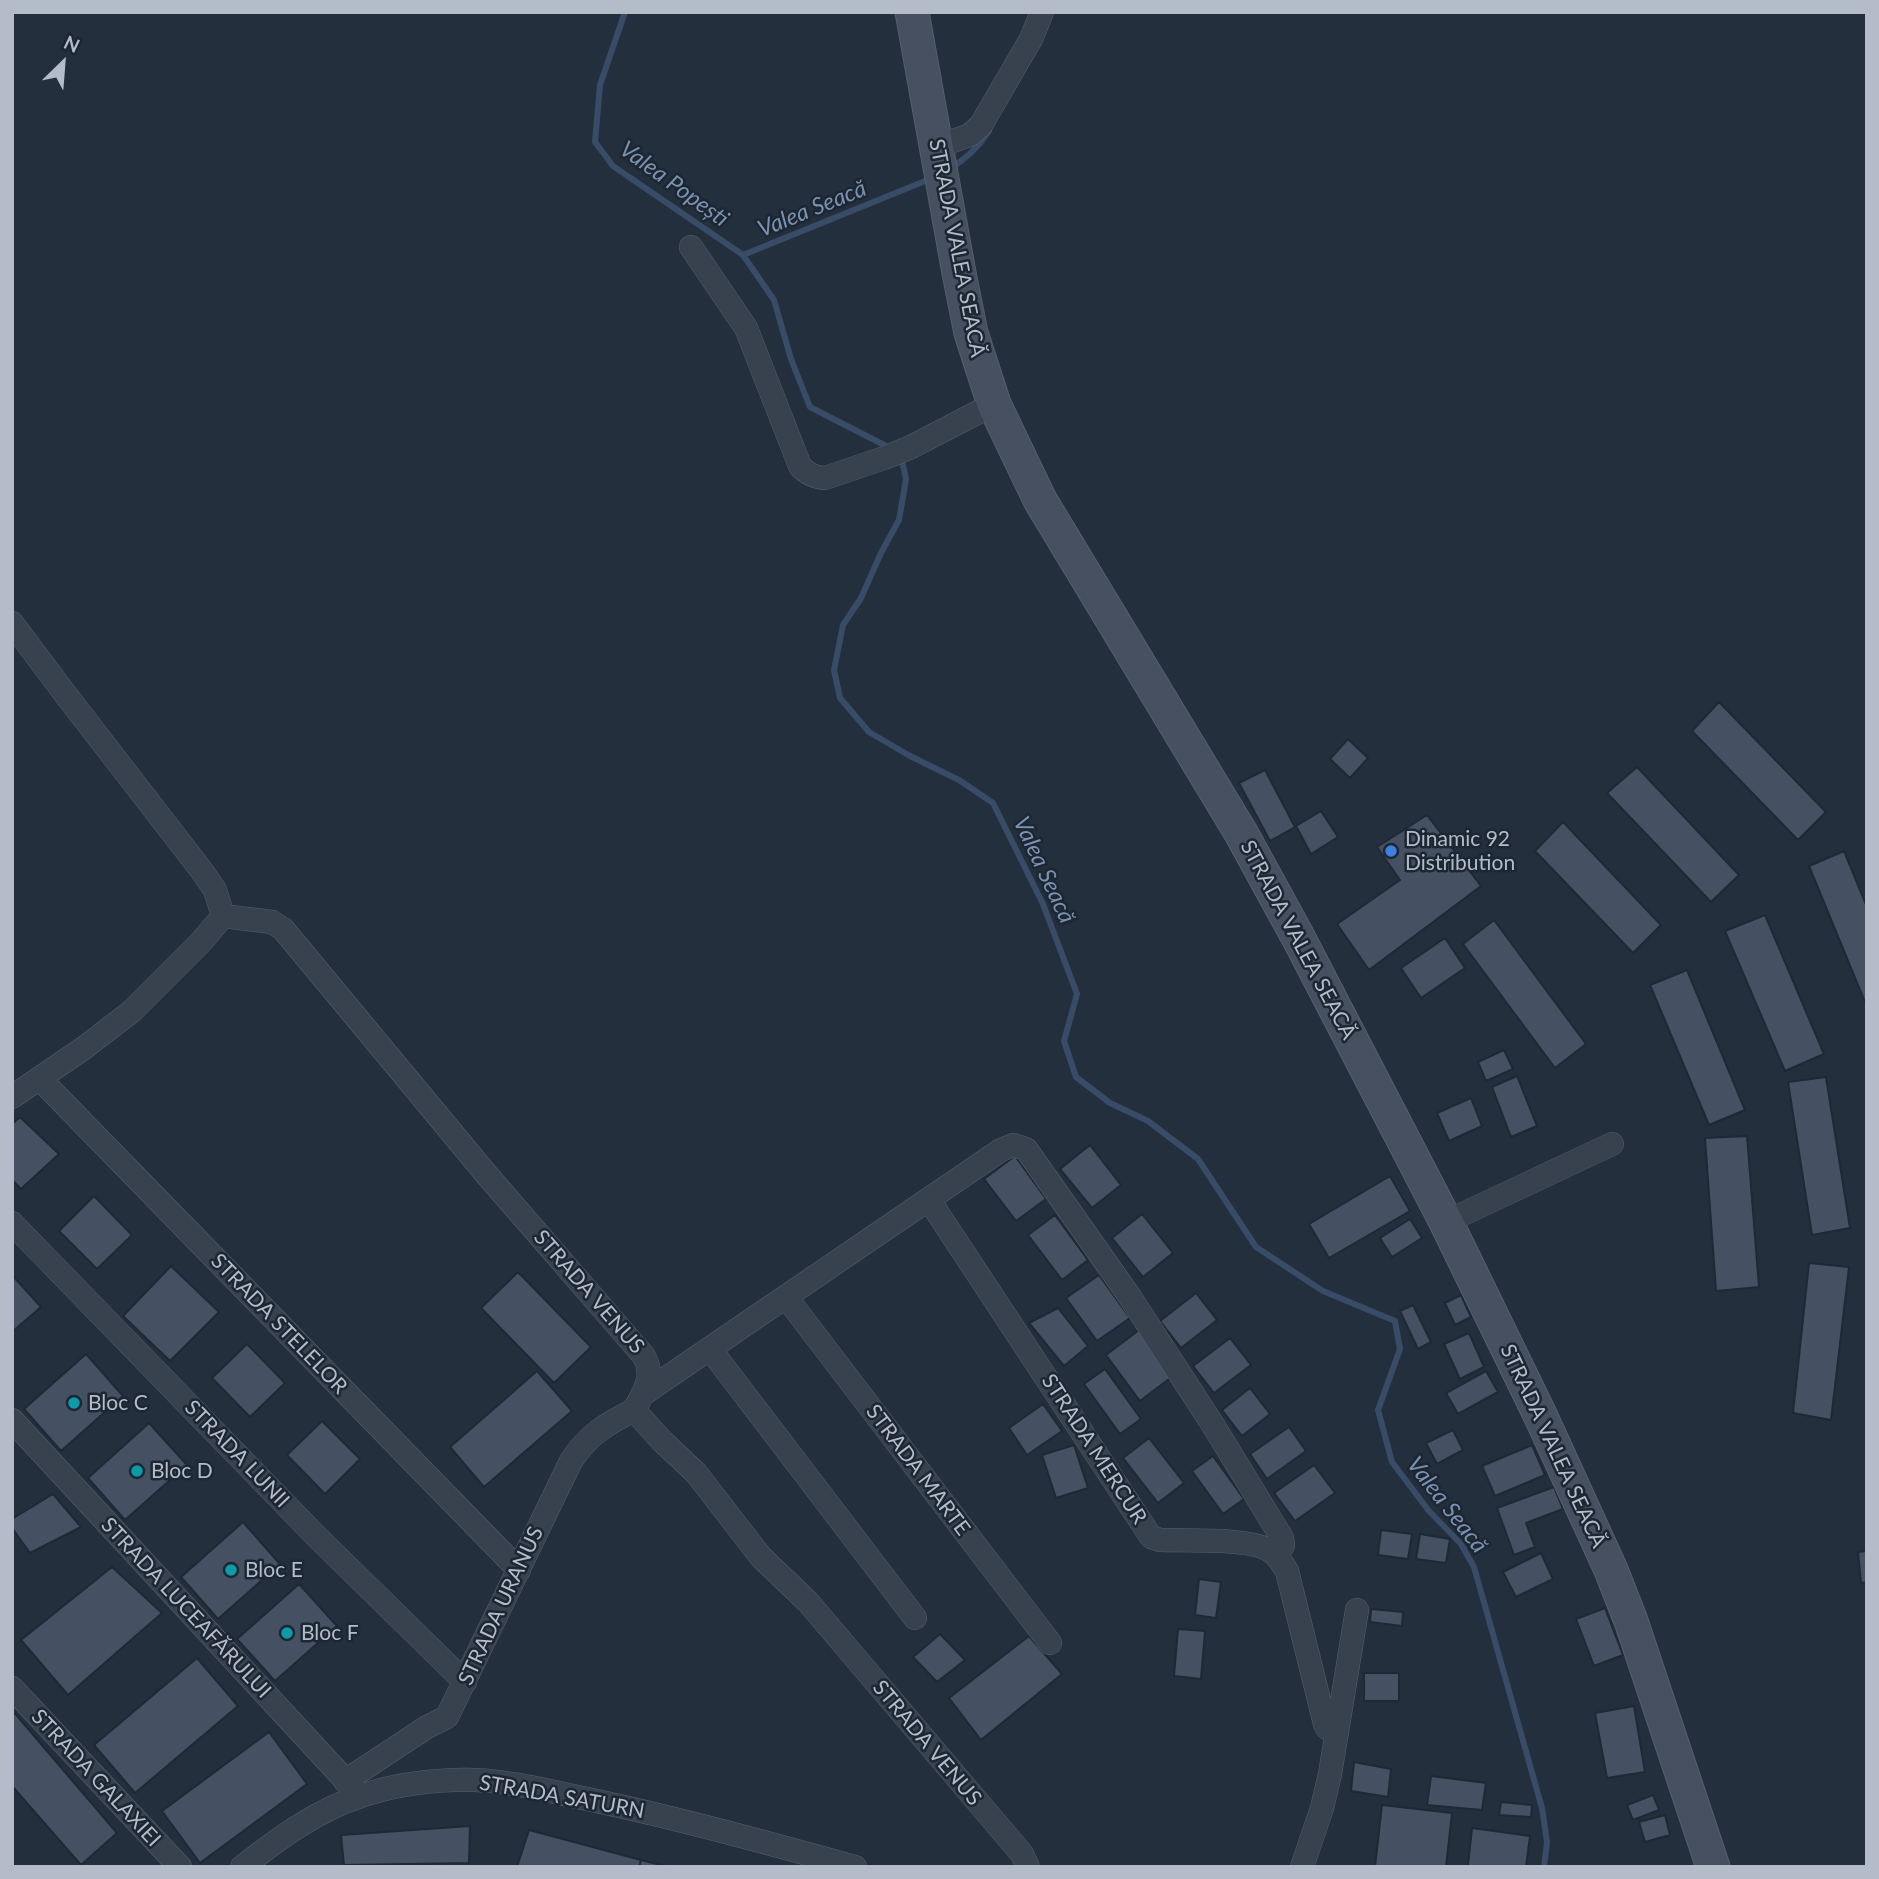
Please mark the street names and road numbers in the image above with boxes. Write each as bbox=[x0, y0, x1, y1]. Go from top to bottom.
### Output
street label: STRADA VALEA SEACĂ bbox=[923, 137, 991, 359]
street label: STRADA VALEA SEACĂ bbox=[1235, 836, 1361, 1044]
street label: STRADA VENUS bbox=[528, 1225, 650, 1359]
street label: STRADA STELELOR bbox=[206, 1249, 352, 1399]
street label: STRADA VALEA SEACĂ bbox=[1495, 1340, 1611, 1552]
street label: STRADA MERCUR bbox=[1036, 1369, 1152, 1529]
street label: STRADA LUNII bbox=[179, 1395, 295, 1513]
street label: STRADA MARTE bbox=[861, 1400, 975, 1540]
street label: STRADA LUCEAFĂRULUI bbox=[96, 1513, 276, 1703]
street label: STRADA URANUS bbox=[453, 1523, 549, 1689]
street label: STRADA VENUS bbox=[867, 1675, 987, 1811]
street label: STRADA GALAXIEI bbox=[26, 1704, 166, 1852]
street label: STRADA SATURN bbox=[477, 1770, 647, 1824]

